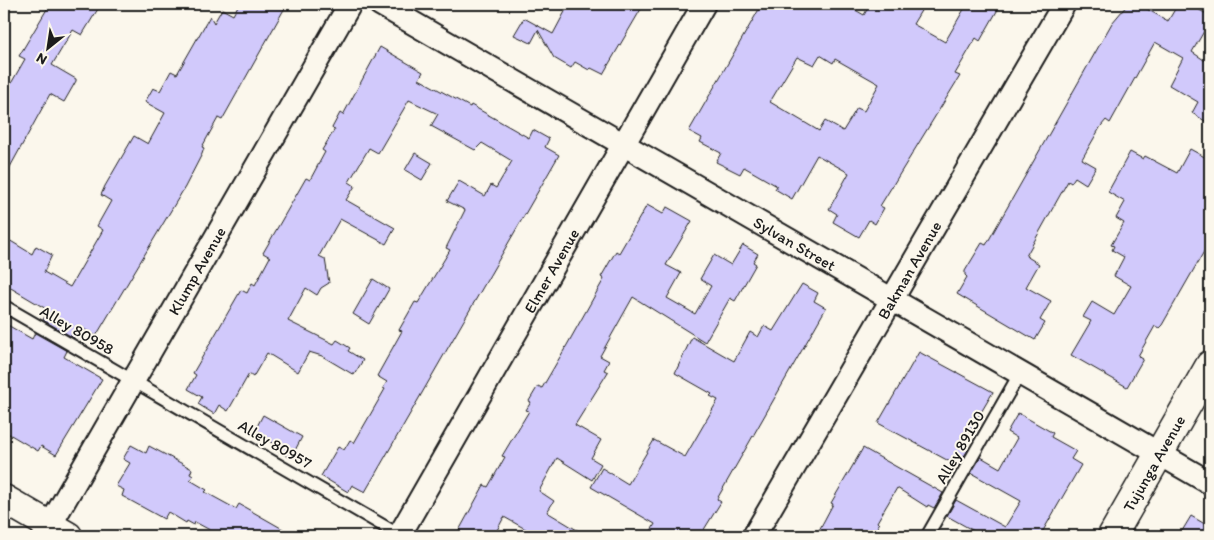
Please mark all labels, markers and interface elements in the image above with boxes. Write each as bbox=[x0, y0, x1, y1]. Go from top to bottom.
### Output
north arrow bbox=[22, 22, 72, 72]
text: N bbox=[33, 49, 50, 69]
street label: Sylvan Street bbox=[750, 212, 839, 275]
street label: Bakman Avenue bbox=[873, 217, 945, 322]
street label: Klump Avenue bbox=[164, 223, 229, 318]
street label: Elmer Avenue bbox=[520, 225, 583, 316]
street label: Alley 80958 bbox=[37, 301, 118, 359]
street label: Alley 89130 bbox=[931, 407, 989, 487]
street label: Tujunga Avenue bbox=[1119, 411, 1189, 515]
street label: Alley 80957 bbox=[235, 415, 315, 473]

